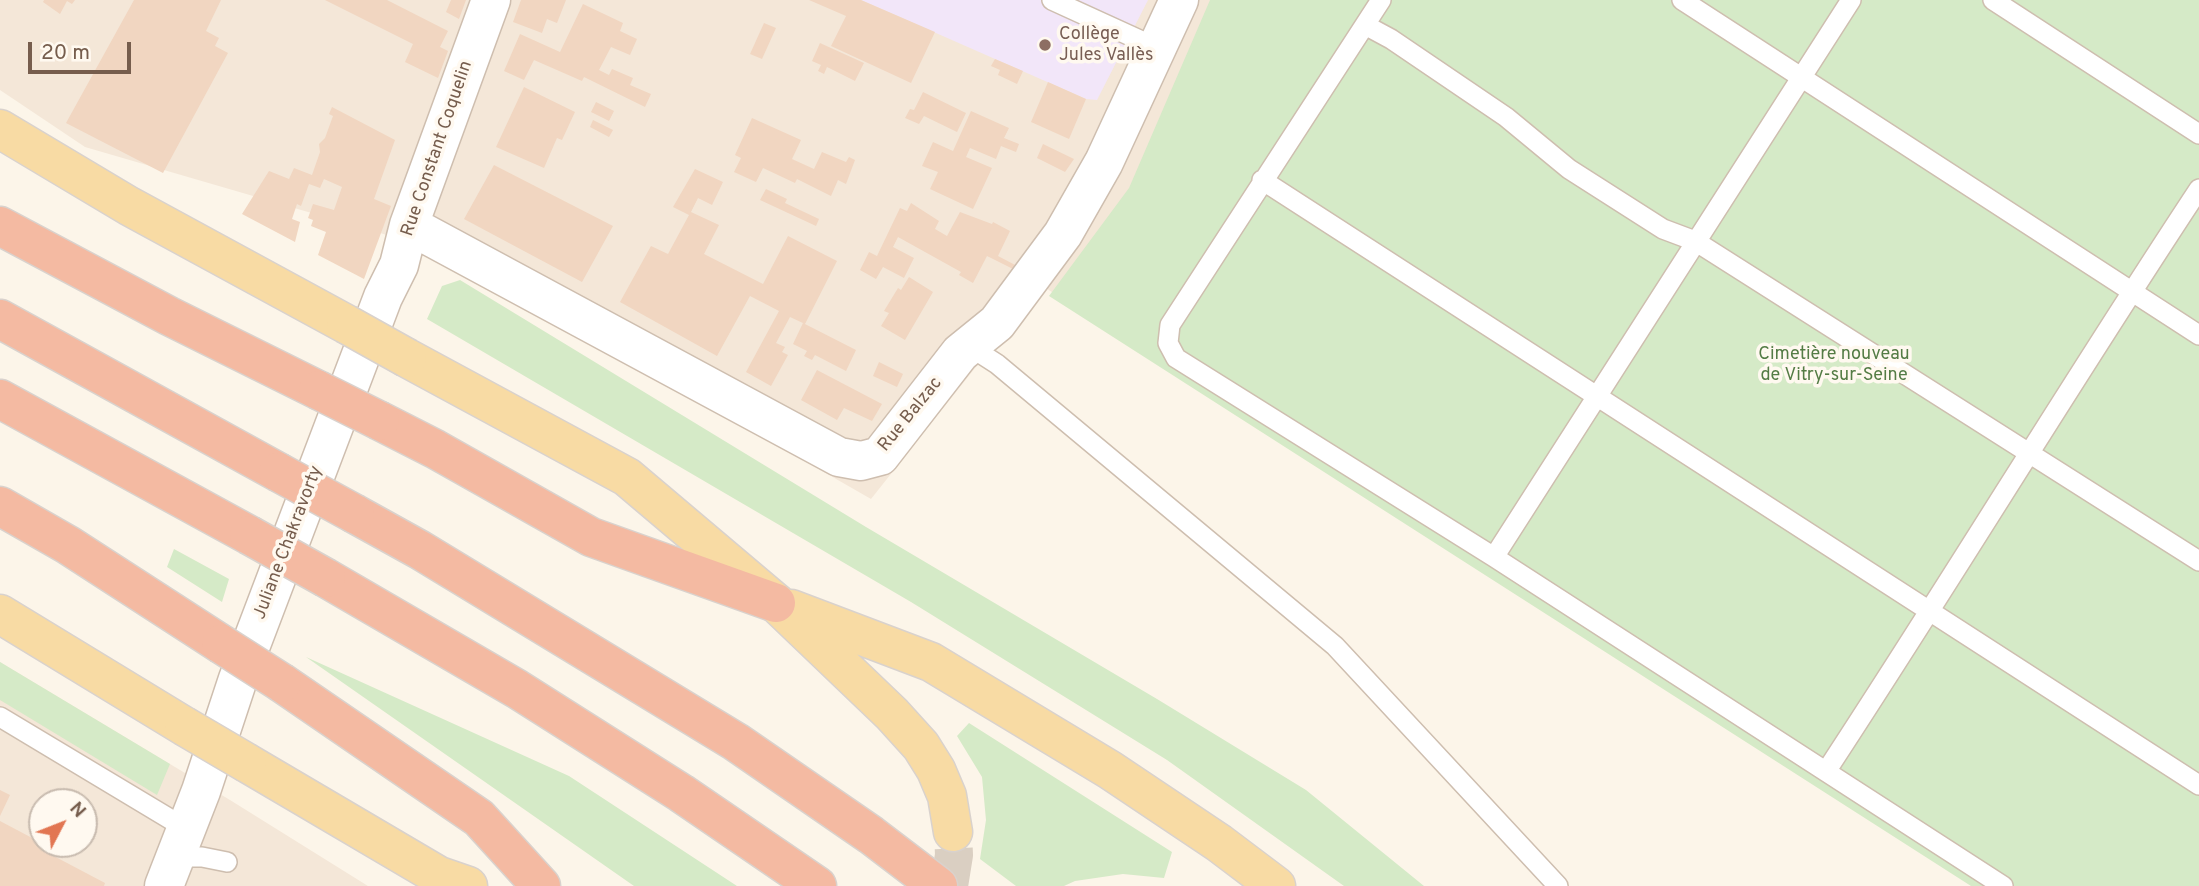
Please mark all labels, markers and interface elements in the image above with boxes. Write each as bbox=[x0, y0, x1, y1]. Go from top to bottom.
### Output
place label: Collège Jules Vallès bbox=[1059, 24, 1153, 66]
scale bar bbox=[32, 28, 135, 72]
marker: Collège Jules Vallès bbox=[1037, 37, 1053, 53]
text: 20 m bbox=[41, 40, 90, 67]
street label: Rue Constant Coquelin bbox=[398, 58, 478, 240]
park label: Cimetière nouveau de Vitry-sur-Seine bbox=[1758, 344, 1910, 386]
street label: Rue Balzac bbox=[874, 373, 948, 457]
street label: Juliane Chakravorty bbox=[250, 463, 328, 623]
north arrow bbox=[28, 788, 98, 858]
text: N bbox=[64, 797, 91, 823]

